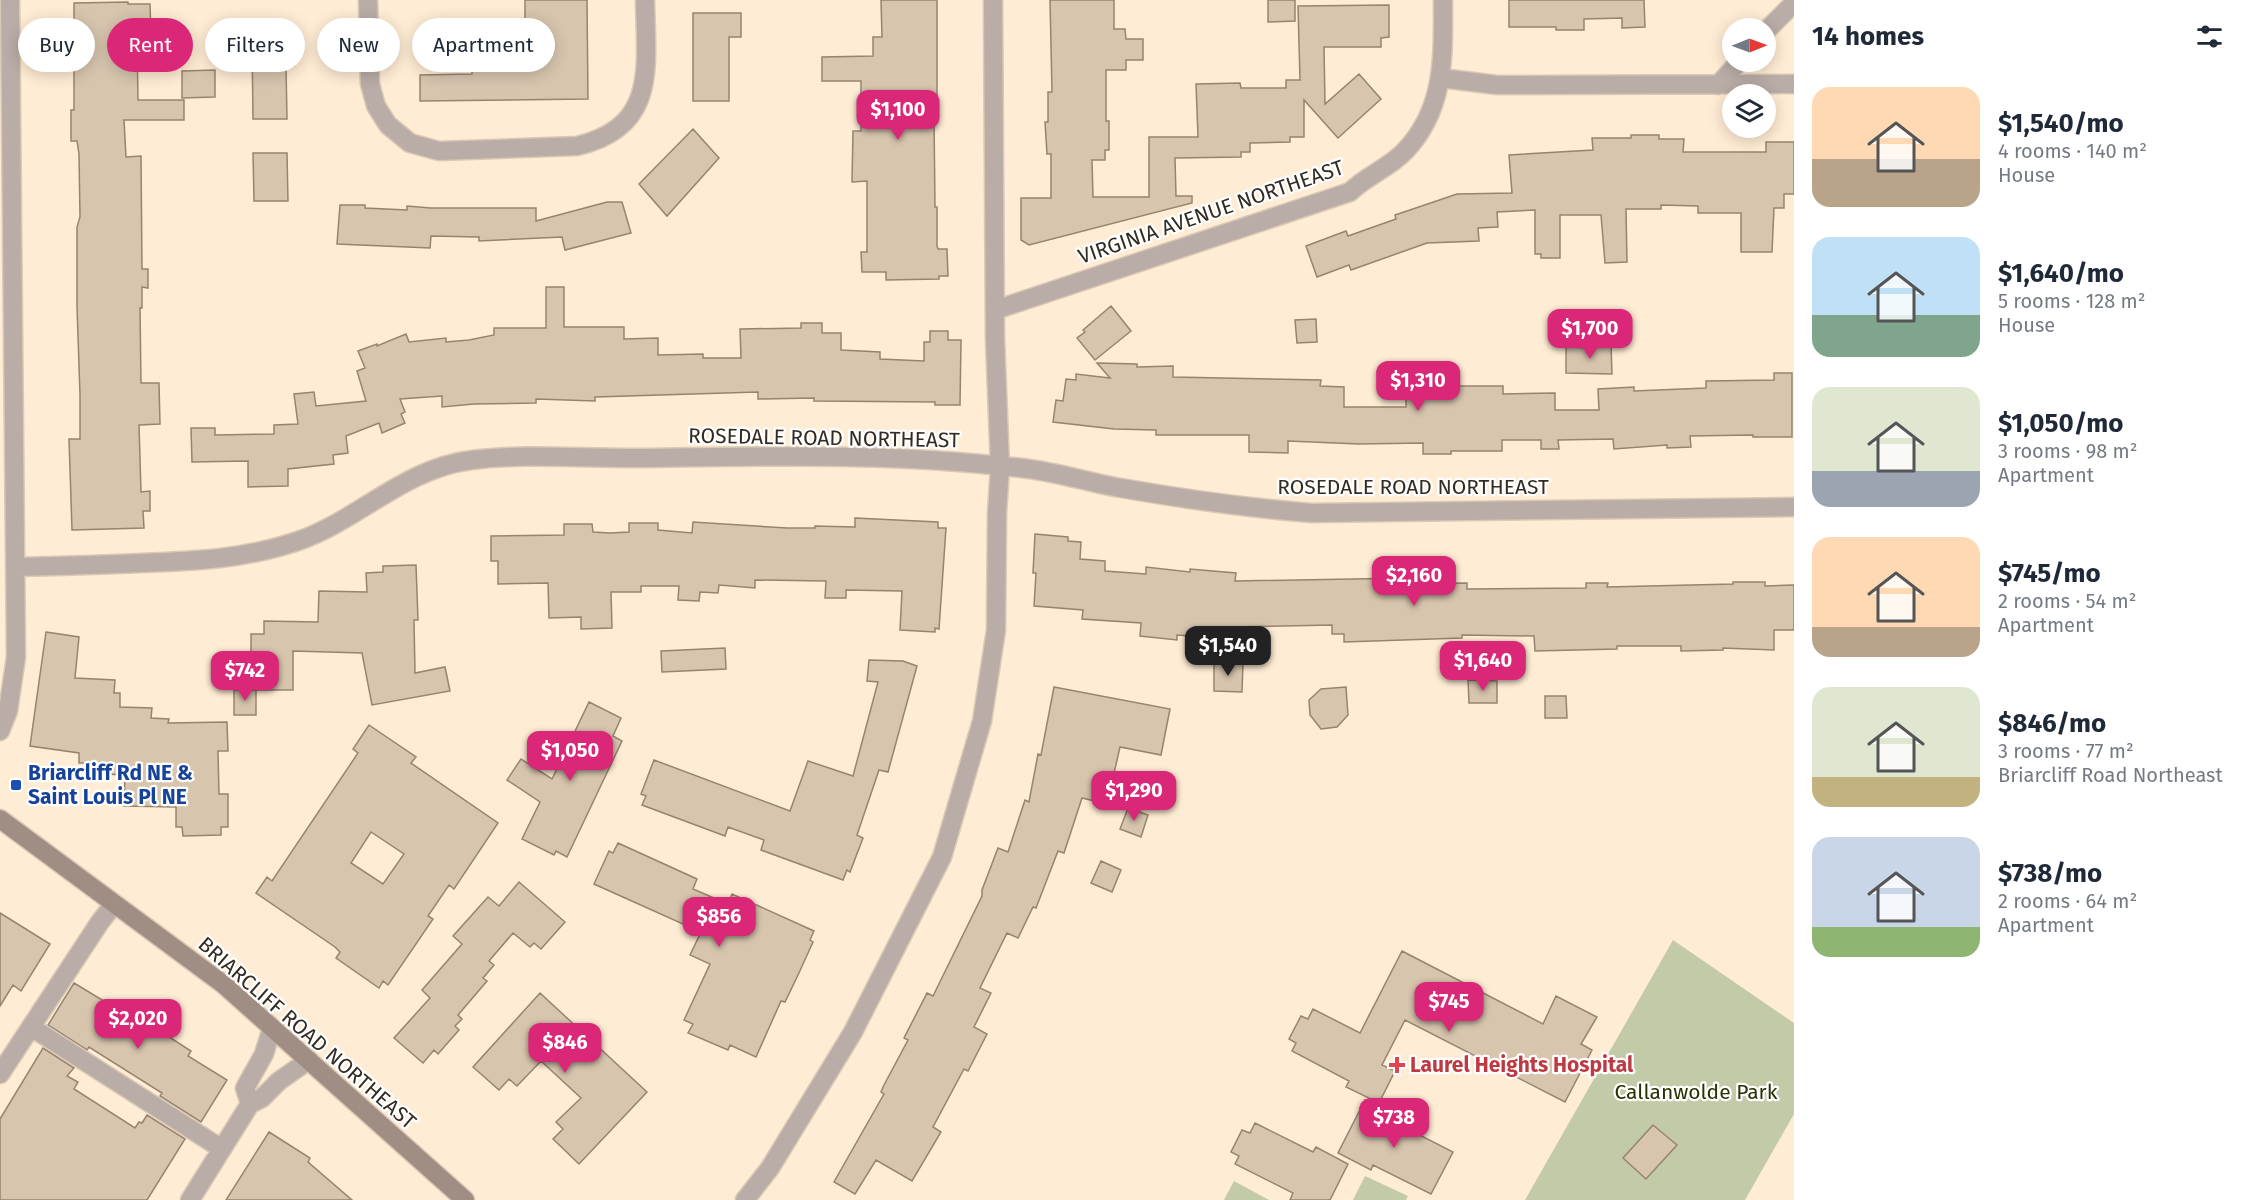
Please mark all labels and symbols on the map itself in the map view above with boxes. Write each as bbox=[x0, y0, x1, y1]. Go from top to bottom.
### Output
north arrow bbox=[1722, 18, 1776, 72]
pin: $1,100 bbox=[849, 90, 947, 141]
street label: VIRGINIA AVENUE NORTHEAST bbox=[1075, 154, 1347, 270]
pin: $1,700 bbox=[1541, 309, 1639, 360]
pin: $1,310 bbox=[1369, 361, 1467, 412]
street label: ROSEDALE ROAD NORTHEAST bbox=[688, 423, 960, 453]
street label: ROSEDALE ROAD NORTHEAST bbox=[1277, 474, 1549, 500]
pin: $2,160 bbox=[1365, 556, 1463, 607]
pin: $1,540 bbox=[1179, 626, 1277, 677]
pin: $1,640 bbox=[1434, 641, 1532, 692]
pin: $742 bbox=[209, 651, 281, 702]
pin: $1,050 bbox=[521, 731, 619, 782]
place label: Briarcliff Rd NE & Saint Louis Pl NE bbox=[28, 760, 193, 810]
pin: $1,290 bbox=[1085, 771, 1183, 822]
marker: Briarcliff Rd NE & Saint Louis Pl NE bbox=[9, 778, 23, 792]
pin: $856 bbox=[683, 897, 755, 948]
street label: BRIARCLIFF ROAD NORTHEAST bbox=[193, 931, 421, 1135]
pin: $745 bbox=[1413, 982, 1485, 1033]
pin: $2,020 bbox=[89, 999, 187, 1050]
pin: $846 bbox=[529, 1023, 601, 1074]
place label: Laurel Heights Hospital bbox=[1410, 1052, 1634, 1078]
marker: Laurel Heights Hospital bbox=[1388, 1056, 1406, 1074]
park label: Callanwolde Park bbox=[1615, 1079, 1778, 1105]
pin: $738 bbox=[1358, 1098, 1430, 1149]

